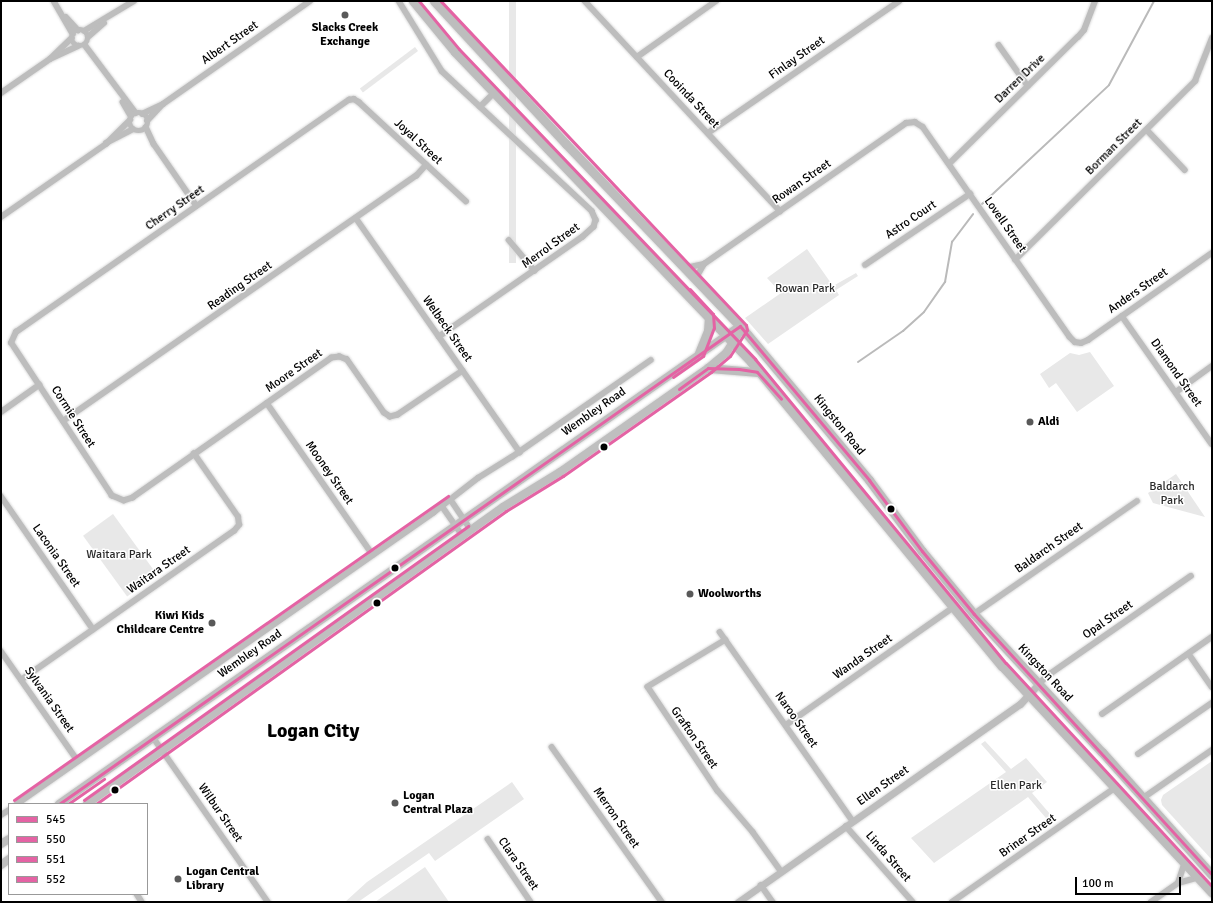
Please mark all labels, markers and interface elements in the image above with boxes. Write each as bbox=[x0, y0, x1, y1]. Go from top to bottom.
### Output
marker: Slacks Creek Exchange bbox=[340, 10, 350, 20]
street label: Albert Street bbox=[199, 18, 261, 68]
place label: Slacks Creek Exchange bbox=[312, 21, 378, 49]
street label: Finlay Street bbox=[766, 33, 828, 83]
street label: Darren Drive bbox=[992, 51, 1048, 107]
street label: Cooinda Street bbox=[660, 66, 722, 132]
street label: Joyal Street bbox=[391, 116, 445, 168]
street label: Borman Street bbox=[1083, 116, 1145, 178]
street label: Rowan Street bbox=[770, 157, 834, 207]
street label: Cherry Street bbox=[143, 182, 207, 234]
street label: Lovell Street bbox=[981, 195, 1029, 255]
street label: Astro Court bbox=[883, 198, 939, 242]
street label: Merrol Street bbox=[519, 220, 583, 272]
street label: Reading Street bbox=[205, 258, 275, 314]
street label: Anders Street bbox=[1105, 265, 1171, 317]
park label: Rowan Park bbox=[775, 282, 835, 296]
street label: Welbeck Street bbox=[419, 293, 475, 365]
street label: Diamond Street bbox=[1147, 336, 1205, 410]
street label: Moore Street bbox=[263, 346, 325, 396]
street label: Cormie Street bbox=[48, 383, 98, 451]
street label: Wembley Road bbox=[559, 385, 629, 439]
street label: Kingston Road bbox=[810, 392, 868, 458]
place label: Aldi bbox=[1038, 415, 1059, 429]
marker: Aldi bbox=[1025, 417, 1035, 427]
street label: Mooney Street bbox=[302, 439, 356, 507]
unlabelled marker bbox=[599, 442, 609, 452]
park label: Baldarch Park bbox=[1149, 480, 1195, 508]
unlabelled marker bbox=[886, 504, 896, 514]
street label: Baldarch Street bbox=[1012, 519, 1086, 577]
street label: Laconia Street bbox=[29, 522, 83, 590]
street label: Waitara Street bbox=[125, 543, 193, 597]
park label: Waitara Park bbox=[86, 548, 152, 562]
unlabelled marker bbox=[390, 563, 400, 573]
place label: Woolworths bbox=[698, 587, 761, 601]
marker: Woolworths bbox=[685, 589, 695, 599]
unlabelled marker bbox=[372, 598, 382, 608]
street label: Opal Street bbox=[1080, 598, 1136, 642]
place label: Kiwi Kids Childcare Centre bbox=[117, 609, 204, 637]
marker: Kiwi Kids Childcare Centre bbox=[207, 618, 217, 628]
street label: Wembley Road bbox=[215, 627, 285, 681]
street label: Wanda Street bbox=[831, 631, 895, 683]
street label: Kingston Road bbox=[1015, 641, 1075, 705]
street label: Sylvania Street bbox=[21, 664, 77, 736]
street label: Naroo Street bbox=[772, 689, 820, 751]
street label: Grafton Street bbox=[667, 704, 721, 772]
district label: Logan City bbox=[267, 718, 359, 742]
street label: Ellen Street bbox=[854, 763, 912, 809]
park label: Ellen Park bbox=[990, 779, 1042, 793]
street label: Wilbur Street bbox=[195, 781, 245, 845]
unlabelled marker bbox=[110, 785, 120, 795]
street label: Merron Street bbox=[590, 785, 642, 851]
place label: Logan Central Plaza bbox=[403, 789, 473, 817]
marker: Logan Central Plaza bbox=[390, 798, 400, 808]
legend bbox=[8, 803, 148, 895]
street label: Briner Street bbox=[997, 811, 1059, 861]
text: 545 bbox=[46, 812, 65, 827]
street label: Linda Street bbox=[862, 829, 914, 885]
text: 550 bbox=[46, 832, 65, 847]
street label: Clara Street bbox=[495, 835, 541, 893]
text: 551 bbox=[46, 852, 65, 867]
place label: Logan Central Library bbox=[186, 865, 259, 893]
scale bar bbox=[1077, 869, 1183, 895]
text: 552 bbox=[46, 872, 65, 887]
marker: Logan Central Library bbox=[173, 874, 183, 884]
text: 100 m bbox=[1082, 876, 1114, 891]

